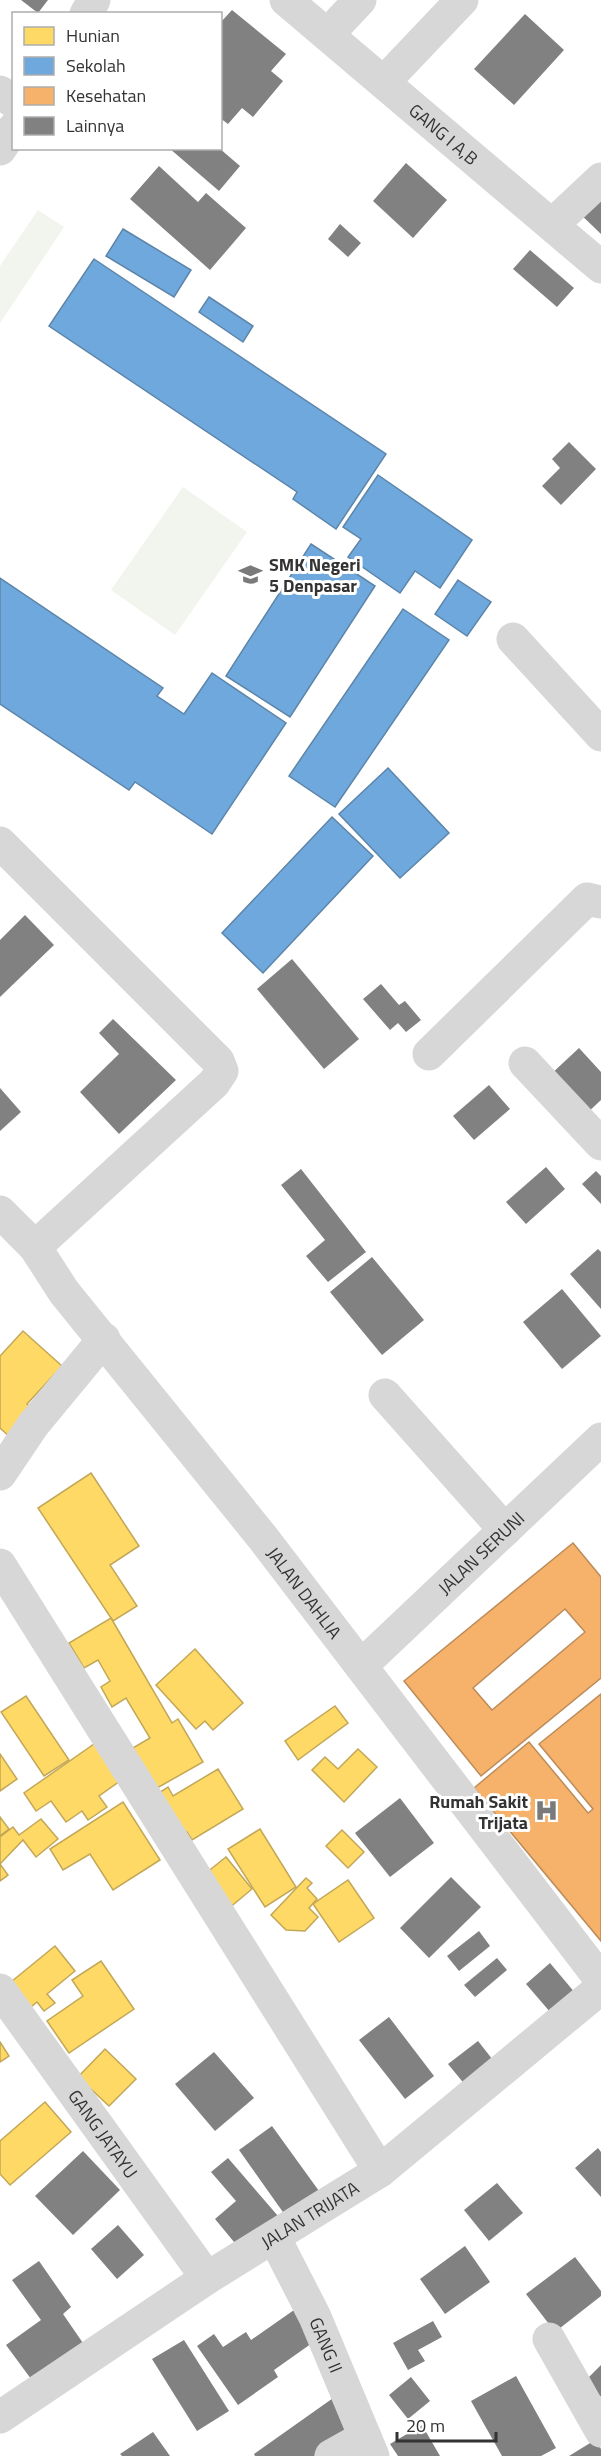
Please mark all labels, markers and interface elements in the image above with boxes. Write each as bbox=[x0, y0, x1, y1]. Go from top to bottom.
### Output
legend bbox=[12, 12, 222, 150]
text: Hunian bbox=[66, 22, 120, 49]
text: Sekolah bbox=[66, 52, 126, 79]
text: Kesehatan bbox=[66, 82, 146, 109]
street label: GANG I A,B bbox=[403, 97, 484, 171]
text: Lainnya bbox=[66, 112, 124, 139]
place label: SMK Negeri 5 Denpasar bbox=[269, 551, 361, 599]
school or university icon: SMK Negeri 5 Denpasar bbox=[238, 561, 264, 587]
street label: JALAN SERUNI bbox=[431, 1505, 530, 1600]
street label: JALAN DAHLIA bbox=[261, 1541, 349, 1644]
place label: Rumah Sakit Trijata bbox=[429, 1788, 528, 1836]
hospital icon: Rumah Sakit Trijata bbox=[533, 1798, 559, 1824]
street label: GANG JATAYU bbox=[62, 2084, 145, 2184]
street label: JALAN TRIJATA bbox=[255, 2174, 364, 2255]
street label: GANG II bbox=[303, 2313, 350, 2377]
scale bar bbox=[397, 2405, 496, 2443]
text: 20 m bbox=[406, 2412, 445, 2439]

